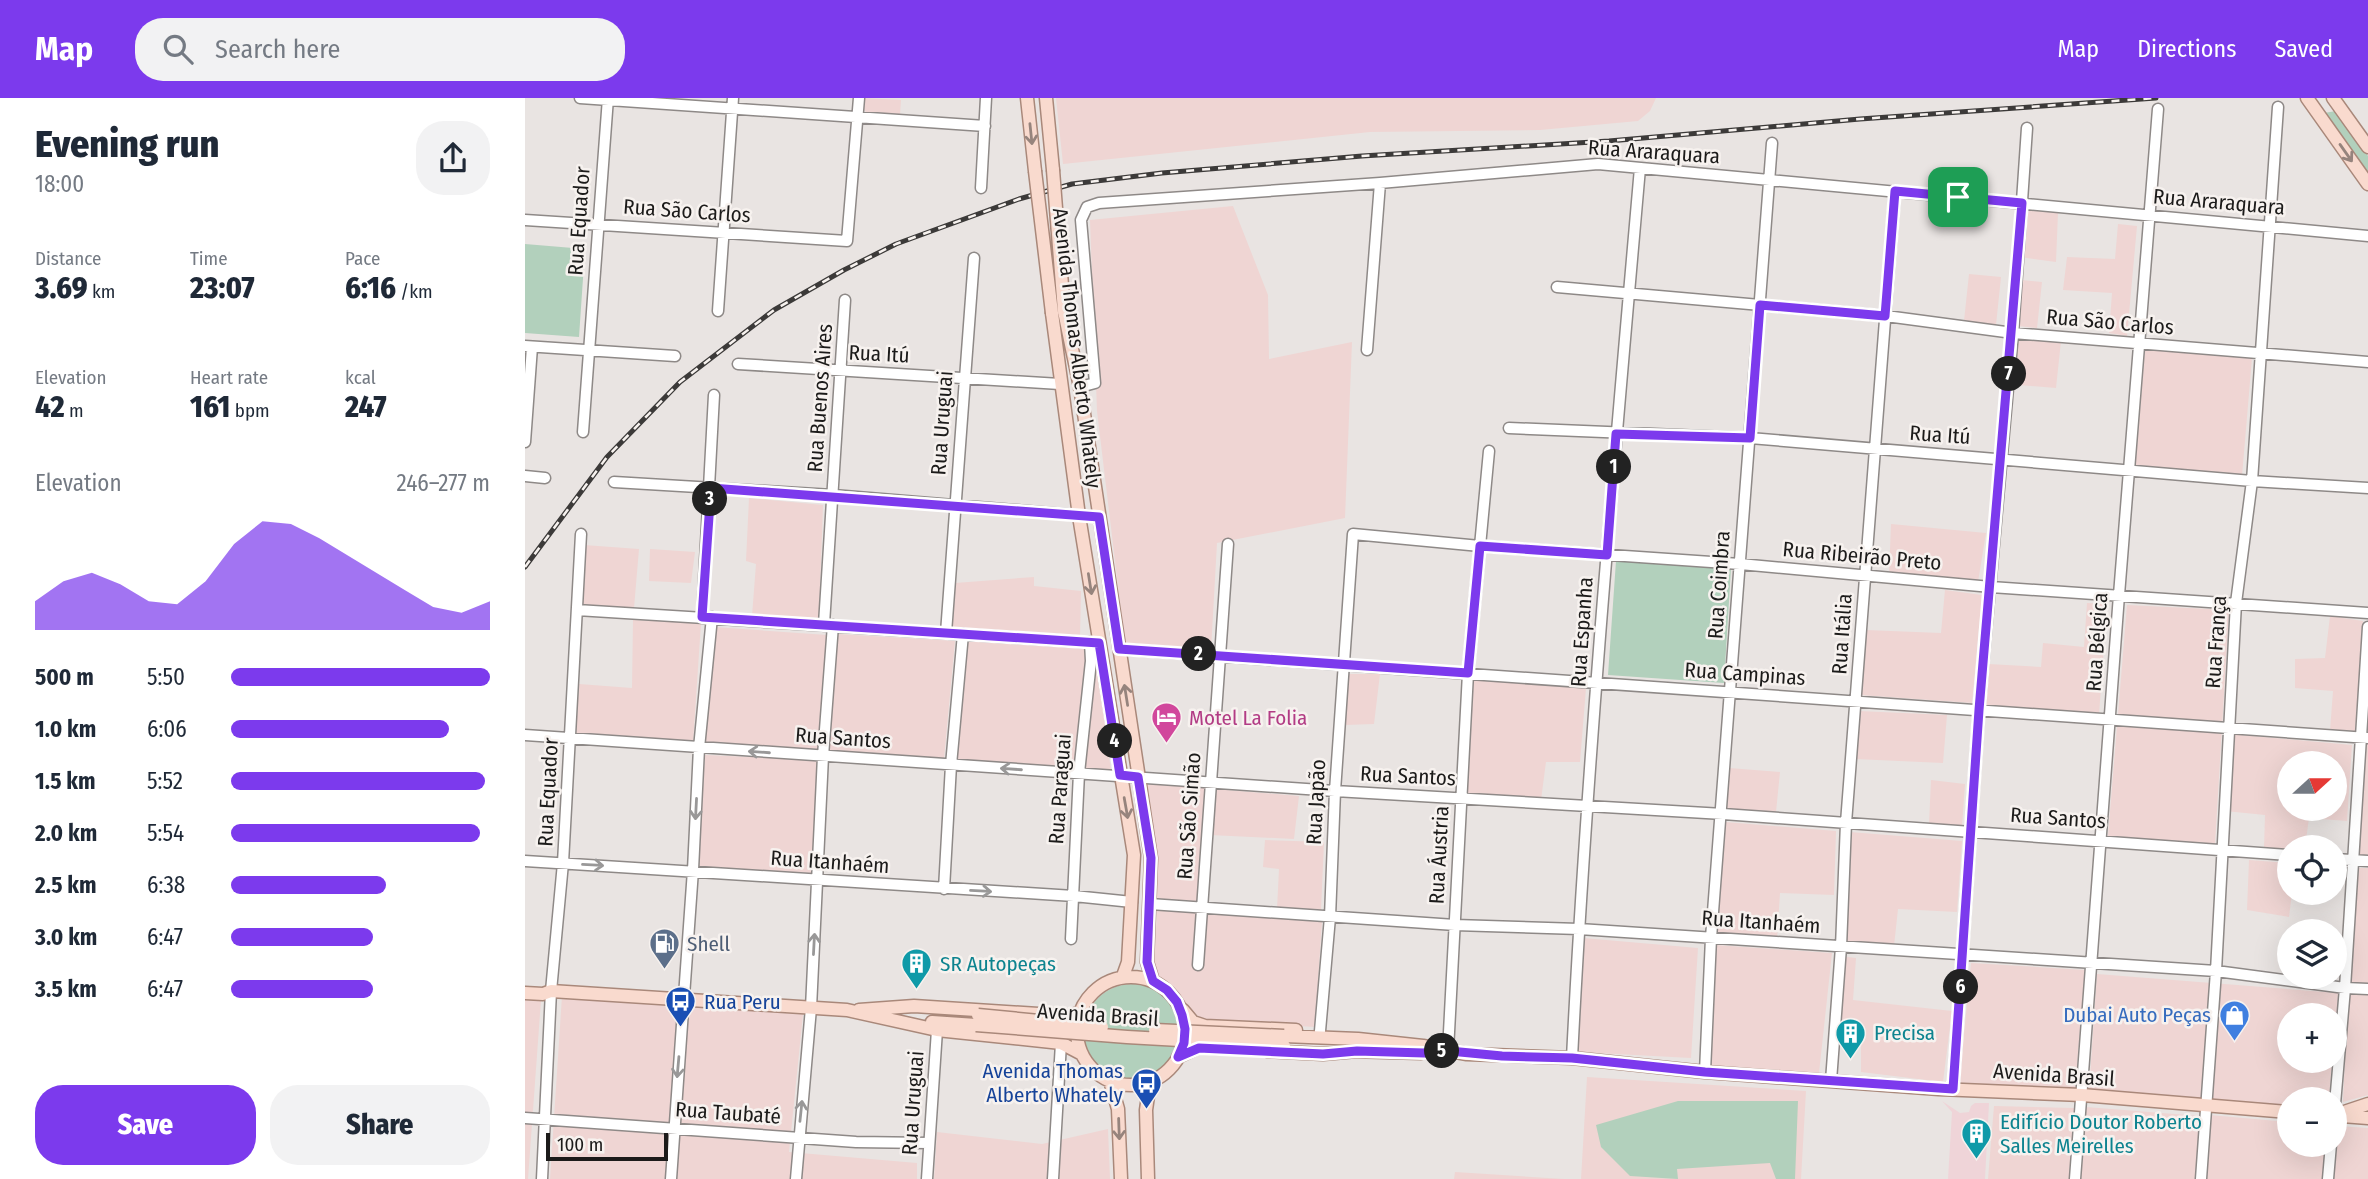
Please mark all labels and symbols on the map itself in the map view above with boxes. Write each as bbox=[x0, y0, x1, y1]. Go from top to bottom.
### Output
one-way arrow bbox=[1025, 123, 1038, 145]
street label: Rua Araraquara bbox=[1587, 134, 1721, 170]
one-way arrow bbox=[2339, 143, 2353, 162]
street label: Rua Equador bbox=[562, 165, 596, 276]
pin bbox=[1928, 167, 1988, 227]
street label: Rua Araraquara bbox=[2152, 183, 2286, 221]
street label: Rua São Carlos bbox=[622, 194, 752, 228]
street label: Avenida Thomas Alberto Whately bbox=[1047, 206, 1107, 490]
street label: Rua São Carlos bbox=[2045, 303, 2175, 341]
street label: Rua Buenos Aires bbox=[802, 323, 838, 473]
street label: Rua Itú bbox=[848, 339, 910, 369]
pin: 7 bbox=[1991, 356, 2027, 392]
street label: Rua Uruguai bbox=[925, 370, 959, 476]
street label: Rua Itú bbox=[1909, 420, 1971, 450]
pin: 1 bbox=[1597, 450, 1631, 484]
pin: 3 bbox=[693, 482, 727, 516]
street label: Rua Coimbra bbox=[1702, 530, 1736, 640]
street label: Rua Ribeirão Preto bbox=[1781, 536, 1943, 576]
one-way arrow bbox=[1084, 572, 1097, 594]
street label: Rua Espanha bbox=[1565, 576, 1599, 688]
street label: Rua Bélgica bbox=[2081, 592, 2113, 692]
street label: Rua Itália bbox=[1826, 593, 1858, 675]
street label: Rua França bbox=[2200, 595, 2232, 689]
pin: 2 bbox=[1181, 636, 1217, 672]
street label: Rua Campinas bbox=[1684, 657, 1806, 691]
one-way arrow bbox=[1119, 684, 1132, 707]
hotel icon: Motel La Folia bbox=[1149, 701, 1183, 745]
place label: Motel La Folia bbox=[1189, 705, 1307, 731]
street label: Rua Santos bbox=[794, 722, 892, 754]
pin: 4 bbox=[1097, 724, 1133, 758]
street label: Rua Paraguai bbox=[1043, 733, 1077, 845]
street label: Rua Equador bbox=[532, 736, 564, 847]
one-way arrow bbox=[748, 745, 771, 758]
street label: Rua São Simão bbox=[1172, 751, 1206, 881]
north arrow bbox=[2277, 751, 2347, 821]
street label: Rua Japão bbox=[1301, 758, 1331, 846]
street label: Rua Santos bbox=[1359, 761, 1457, 791]
one-way arrow bbox=[1000, 762, 1023, 775]
one-way arrow bbox=[1120, 796, 1133, 819]
one-way arrow bbox=[690, 797, 703, 820]
street label: Rua Santos bbox=[2009, 802, 2107, 834]
street label: Rua Áustria bbox=[1423, 805, 1455, 905]
street label: Rua Itanhaém bbox=[770, 845, 890, 879]
one-way arrow bbox=[581, 859, 604, 872]
one-way arrow bbox=[970, 885, 992, 898]
street label: Rua Itanhaém bbox=[1701, 905, 1821, 939]
fuel station icon: Shell bbox=[647, 927, 681, 971]
place label: Shell bbox=[687, 931, 730, 957]
one-way arrow bbox=[808, 933, 821, 956]
building icon: SR Autopeças bbox=[900, 947, 934, 991]
place label: SR Autopeças bbox=[940, 951, 1056, 977]
pin: 6 bbox=[1943, 970, 1979, 1004]
bus stop icon: Rua Peru bbox=[664, 985, 698, 1029]
place label: Rua Peru bbox=[704, 989, 781, 1015]
street label: Avenida Brasil bbox=[1036, 998, 1160, 1032]
shop icon: Dubai Auto Peças bbox=[2217, 998, 2251, 1042]
place label: Dubai Auto Peças bbox=[2063, 1002, 2211, 1028]
building icon: Precisa bbox=[1834, 1016, 1868, 1060]
place label: Precisa bbox=[1874, 1020, 1935, 1046]
pin: 5 bbox=[1425, 1034, 1459, 1068]
street label: Rua Uruguai bbox=[896, 1050, 930, 1156]
one-way arrow bbox=[671, 1055, 684, 1077]
place label: Avenida Thomas Alberto Whately bbox=[982, 1058, 1124, 1108]
street label: Avenida Brasil bbox=[1992, 1058, 2116, 1092]
bus stop icon: Avenida Thomas Alberto Whately bbox=[1129, 1066, 1163, 1110]
street label: Rua Taubaté bbox=[674, 1096, 782, 1130]
one-way arrow bbox=[795, 1100, 808, 1123]
place label: Edifício Doutor Roberto Salles Meirelles bbox=[2000, 1109, 2202, 1159]
building icon: Edifício Doutor Roberto Salles Meirelles bbox=[1960, 1117, 1994, 1161]
one-way arrow bbox=[1113, 1118, 1126, 1141]
scale bar bbox=[546, 1130, 669, 1162]

